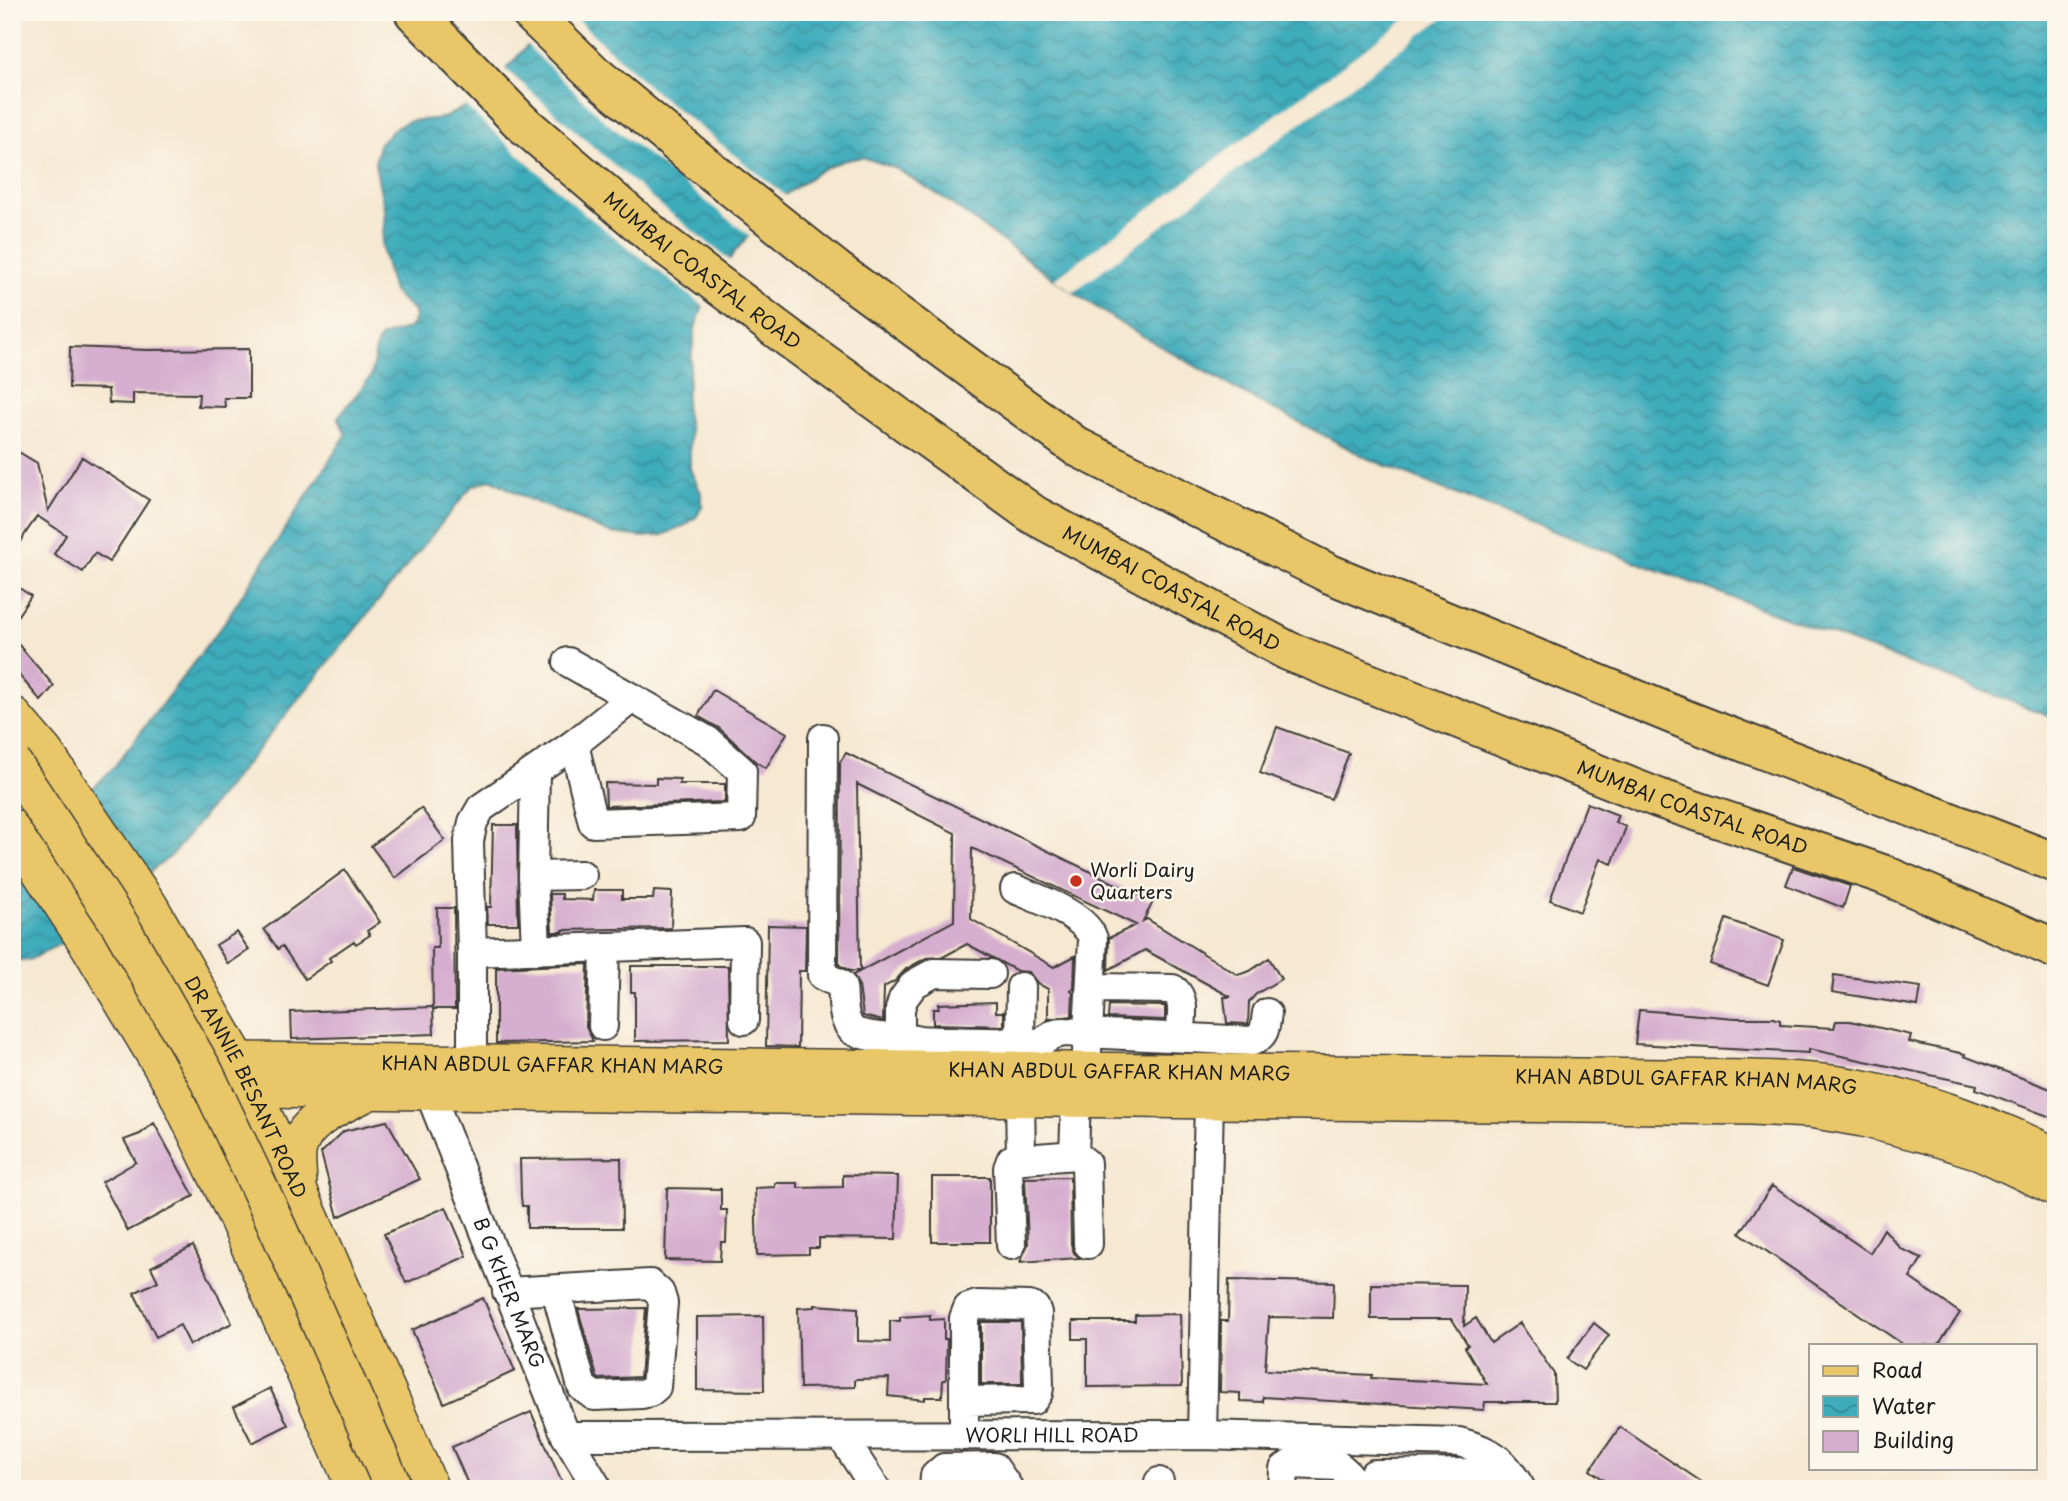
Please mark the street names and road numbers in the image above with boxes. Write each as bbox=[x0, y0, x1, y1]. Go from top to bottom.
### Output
street label: MUMBAI COASTAL ROAD bbox=[598, 184, 807, 356]
street label: MUMBAI COASTAL ROAD bbox=[1058, 518, 1286, 658]
street label: MUMBAI COASTAL ROAD bbox=[1573, 752, 1812, 861]
street label: DR ANNIE BESANT ROAD bbox=[179, 970, 315, 1202]
street label: KHAN ABDUL GAFFAR KHAN MARG bbox=[381, 1048, 724, 1080]
street label: KHAN ABDUL GAFFAR KHAN MARG bbox=[948, 1054, 1291, 1087]
street label: KHAN ABDUL GAFFAR KHAN MARG bbox=[1515, 1061, 1859, 1101]
street label: B G KHER MARG bbox=[468, 1213, 553, 1372]
street label: WORLI HILL ROAD bbox=[965, 1420, 1139, 1448]

